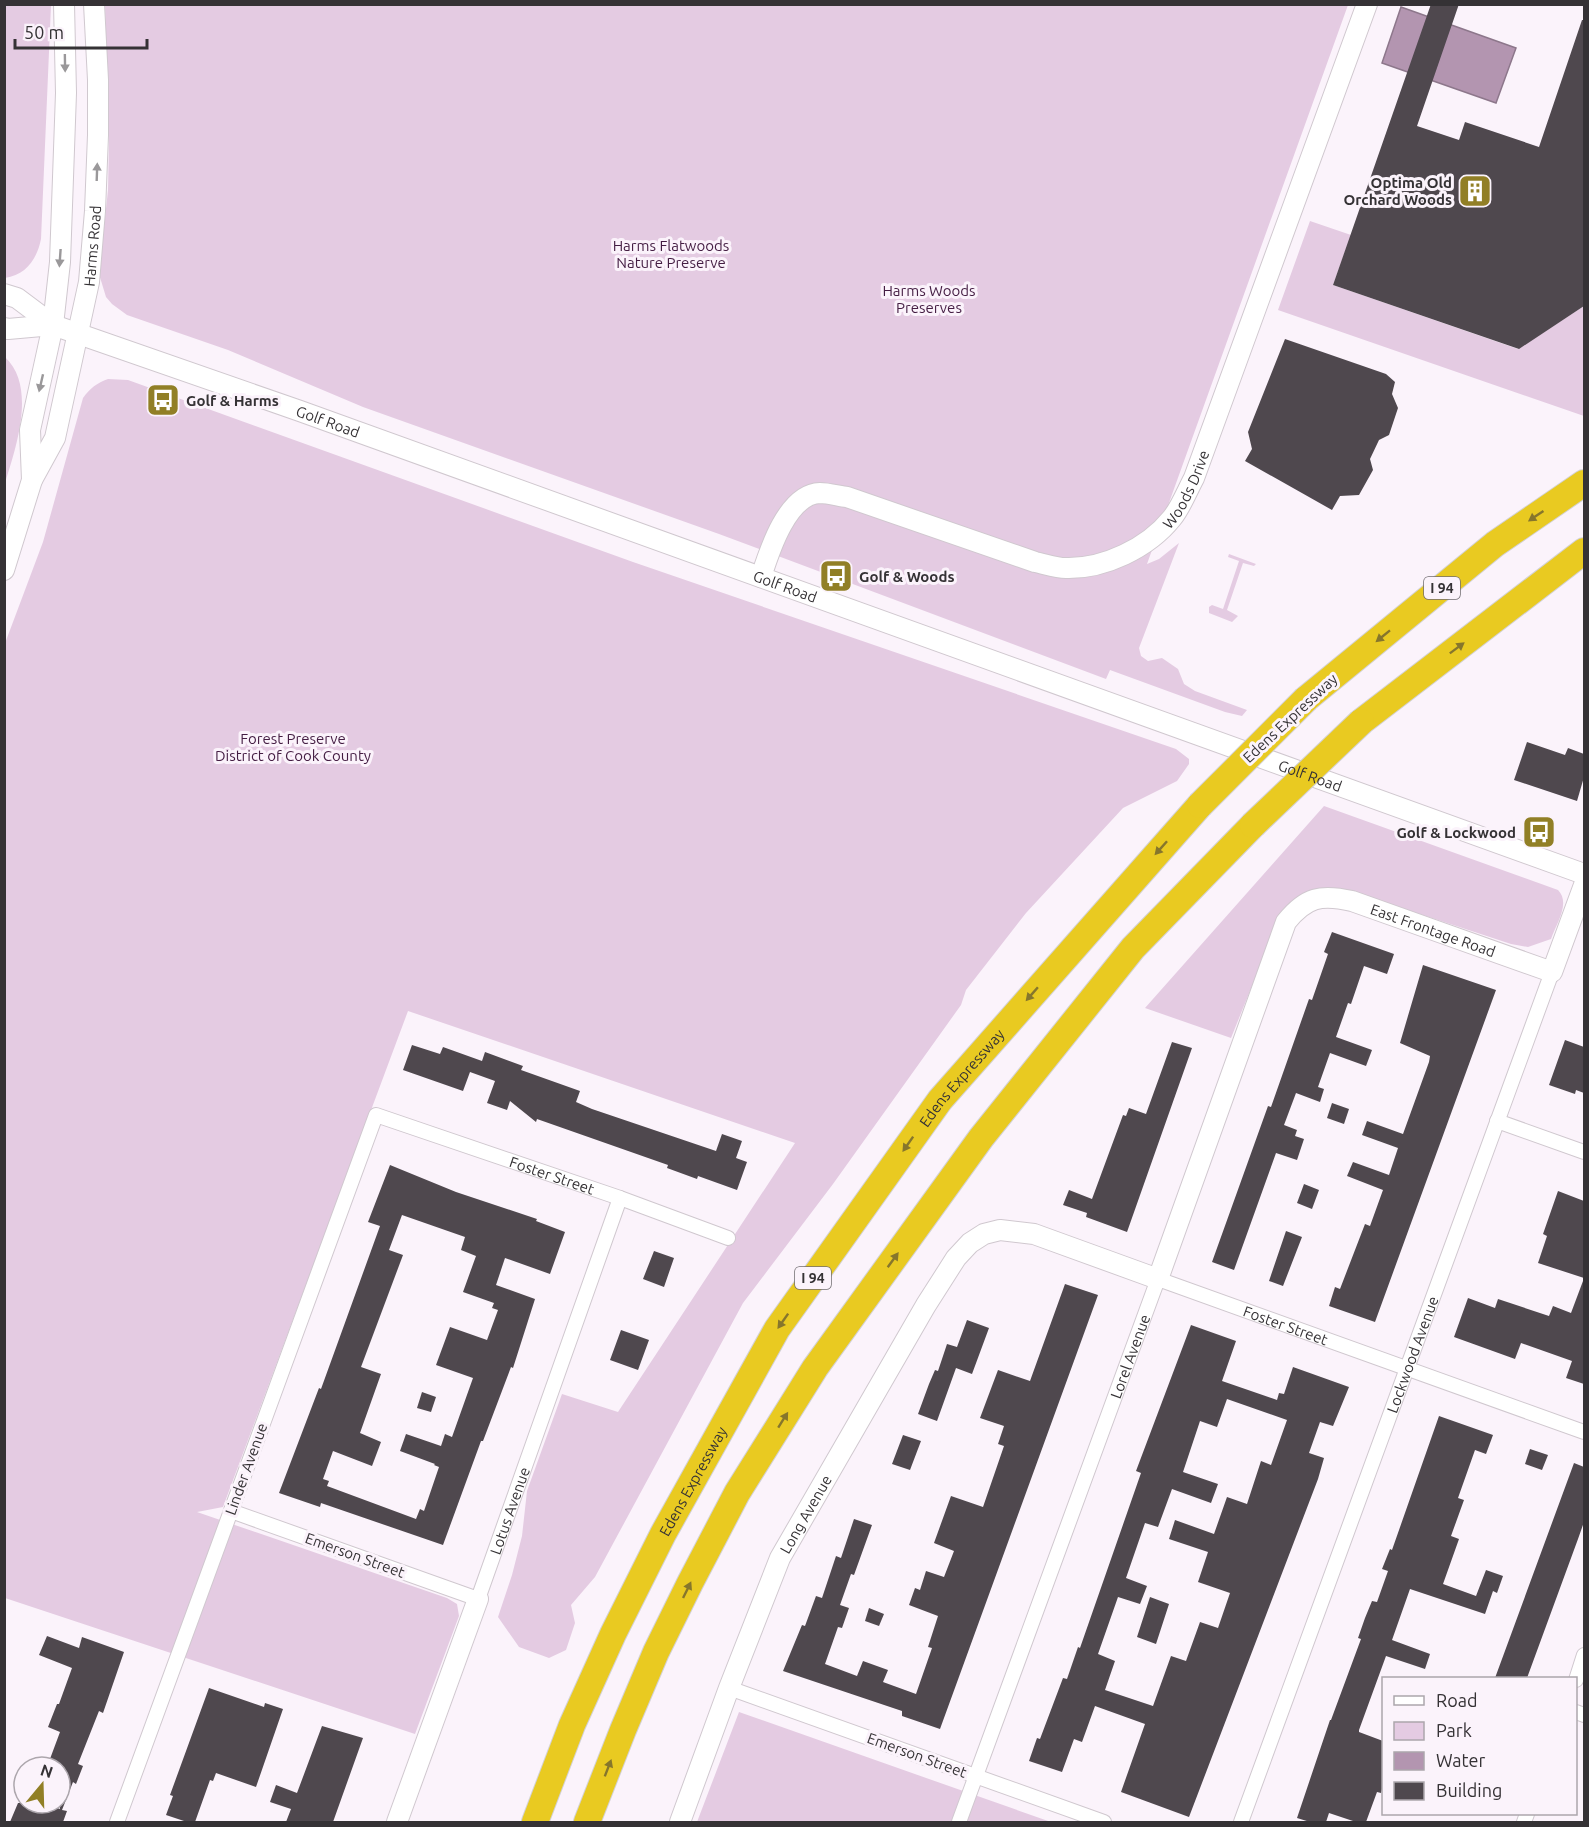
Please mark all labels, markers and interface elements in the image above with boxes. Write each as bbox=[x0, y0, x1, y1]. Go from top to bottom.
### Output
scale bar bbox=[15, 12, 147, 50]
text: 50 m bbox=[24, 22, 64, 42]
one-way arrow bbox=[61, 53, 70, 72]
one-way arrow bbox=[92, 163, 102, 182]
building icon: Optima Old Orchard Woods bbox=[1457, 173, 1493, 209]
place label: Optima Old Orchard Woods bbox=[1343, 174, 1452, 208]
street label: Harms Road bbox=[80, 205, 104, 287]
park label: Harms Flatwoods Nature Preserve bbox=[613, 237, 729, 271]
one-way arrow bbox=[55, 248, 65, 267]
park label: Harms Woods Preserves bbox=[882, 282, 976, 316]
one-way arrow bbox=[36, 373, 45, 392]
bus stop icon: Golf & Harms bbox=[145, 382, 181, 418]
place label: Golf & Harms bbox=[186, 392, 279, 409]
street label: Golf Road bbox=[294, 402, 362, 440]
street label: Woods Drive bbox=[1159, 448, 1212, 532]
one-way arrow bbox=[1529, 510, 1545, 522]
bus stop icon: Golf & Woods bbox=[818, 558, 854, 594]
street label: Golf Road bbox=[751, 567, 819, 605]
place label: Golf & Woods bbox=[859, 568, 954, 585]
road number: I 94 bbox=[1424, 577, 1460, 599]
one-way arrow bbox=[1375, 630, 1391, 643]
one-way arrow bbox=[1450, 643, 1465, 655]
street label: Edens Expressway bbox=[1239, 670, 1341, 766]
park label: Forest Preserve District of Cook County bbox=[215, 730, 371, 764]
street label: Golf Road bbox=[1276, 756, 1344, 795]
bus stop icon: Golf & Lockwood bbox=[1521, 814, 1557, 850]
place label: Golf & Lockwood bbox=[1396, 824, 1516, 841]
one-way arrow bbox=[1155, 840, 1168, 855]
street label: East Frontage Road bbox=[1368, 900, 1498, 960]
one-way arrow bbox=[1026, 986, 1039, 1001]
street label: Edens Expressway bbox=[916, 1025, 1007, 1130]
one-way arrow bbox=[902, 1136, 914, 1152]
street label: Foster Street bbox=[508, 1153, 597, 1197]
one-way arrow bbox=[887, 1252, 899, 1268]
road number: I 94 bbox=[795, 1267, 831, 1289]
street label: Lockwood Avenue bbox=[1383, 1294, 1441, 1415]
street label: Foster Street bbox=[1241, 1302, 1330, 1348]
one-way arrow bbox=[777, 1312, 789, 1328]
street label: Lorel Avenue bbox=[1106, 1312, 1153, 1401]
one-way arrow bbox=[777, 1412, 788, 1428]
street label: Linder Avenue bbox=[221, 1421, 271, 1517]
street label: Edens Expressway bbox=[655, 1423, 730, 1539]
street label: Lotus Avenue bbox=[486, 1465, 533, 1557]
street label: Long Avenue bbox=[776, 1472, 835, 1556]
street label: Emerson Street bbox=[303, 1529, 407, 1581]
one-way arrow bbox=[682, 1581, 691, 1598]
legend bbox=[1382, 1677, 1577, 1815]
text: Road bbox=[1436, 1690, 1478, 1710]
text: Park bbox=[1436, 1720, 1472, 1740]
street label: Emerson Street bbox=[865, 1729, 969, 1781]
text: Water bbox=[1436, 1750, 1486, 1770]
north arrow bbox=[12, 1755, 72, 1815]
one-way arrow bbox=[604, 1759, 613, 1777]
text: N bbox=[38, 1760, 55, 1781]
text: Building bbox=[1436, 1780, 1502, 1800]

